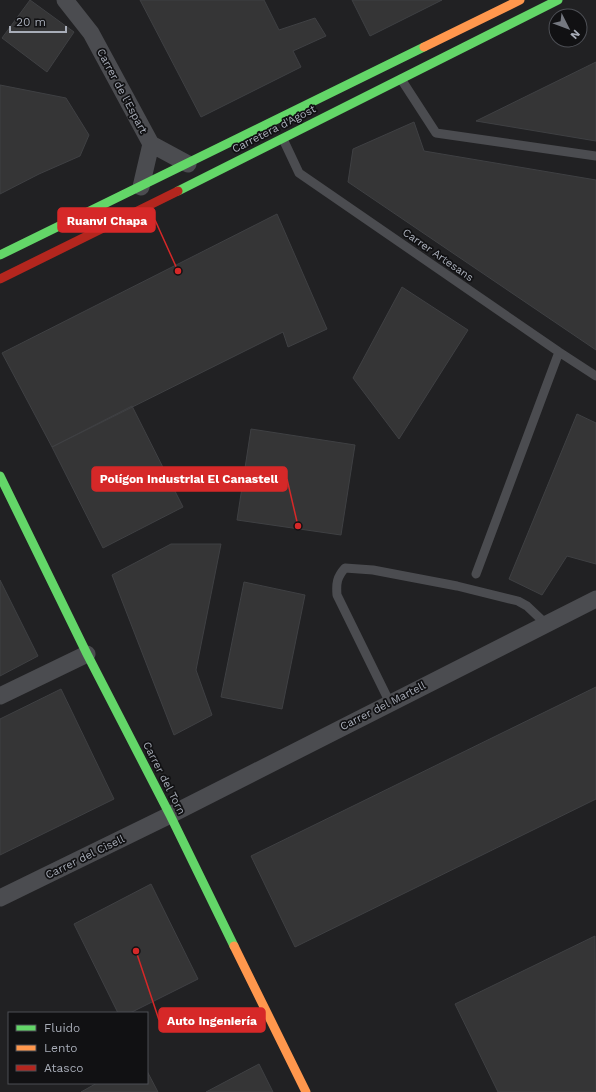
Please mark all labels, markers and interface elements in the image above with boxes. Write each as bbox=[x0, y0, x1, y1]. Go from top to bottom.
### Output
scale bar bbox=[10, 8, 66, 34]
north arrow bbox=[548, 8, 588, 48]
text: 20 m bbox=[16, 15, 46, 29]
text: N bbox=[568, 27, 583, 42]
street label: Carrer de l'Espart bbox=[94, 46, 150, 136]
street label: Carretera d'Agost bbox=[230, 102, 318, 156]
callout: Ruanvi Chapa bbox=[58, 208, 155, 232]
text: Ruanvi Chapa bbox=[67, 214, 147, 228]
street label: Carrer Artesans bbox=[400, 226, 476, 284]
callout: Polígon Industrial El Canastell bbox=[92, 467, 287, 491]
text: Polígon Industrial El Canastell bbox=[100, 472, 278, 486]
street label: Carrer del Martell bbox=[338, 679, 429, 733]
street label: Carrer del Torn bbox=[140, 739, 188, 817]
street label: Carrer del Cisell bbox=[43, 832, 127, 882]
callout: Auto Ingeniería bbox=[159, 1008, 265, 1032]
legend bbox=[8, 1012, 148, 1084]
text: Auto Ingeniería bbox=[167, 1014, 257, 1028]
text: Fluido bbox=[44, 1021, 80, 1035]
text: Lento bbox=[44, 1041, 78, 1055]
text: Atasco bbox=[44, 1061, 84, 1075]

